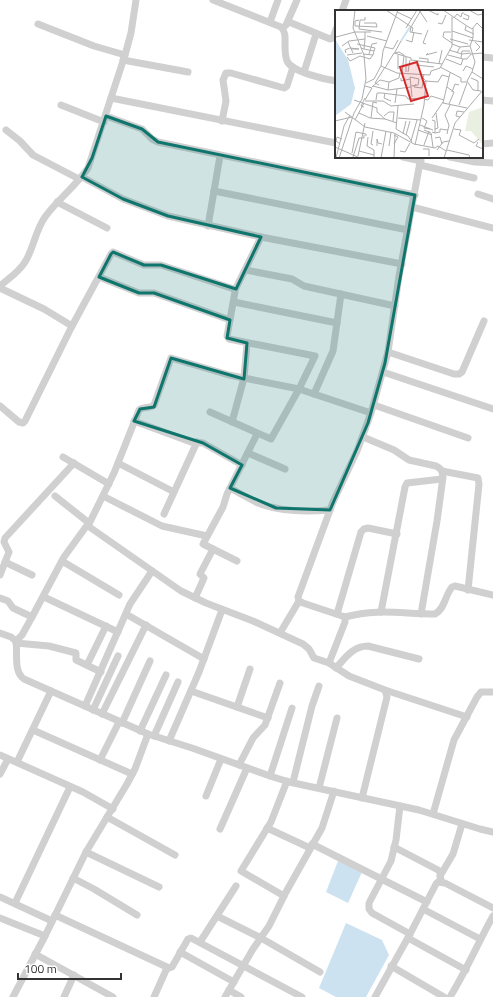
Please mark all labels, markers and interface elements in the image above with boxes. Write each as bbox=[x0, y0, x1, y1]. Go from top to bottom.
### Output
inset map bbox=[335, 10, 483, 158]
scale bar bbox=[18, 955, 121, 981]
text: 100 m bbox=[24, 959, 57, 978]

